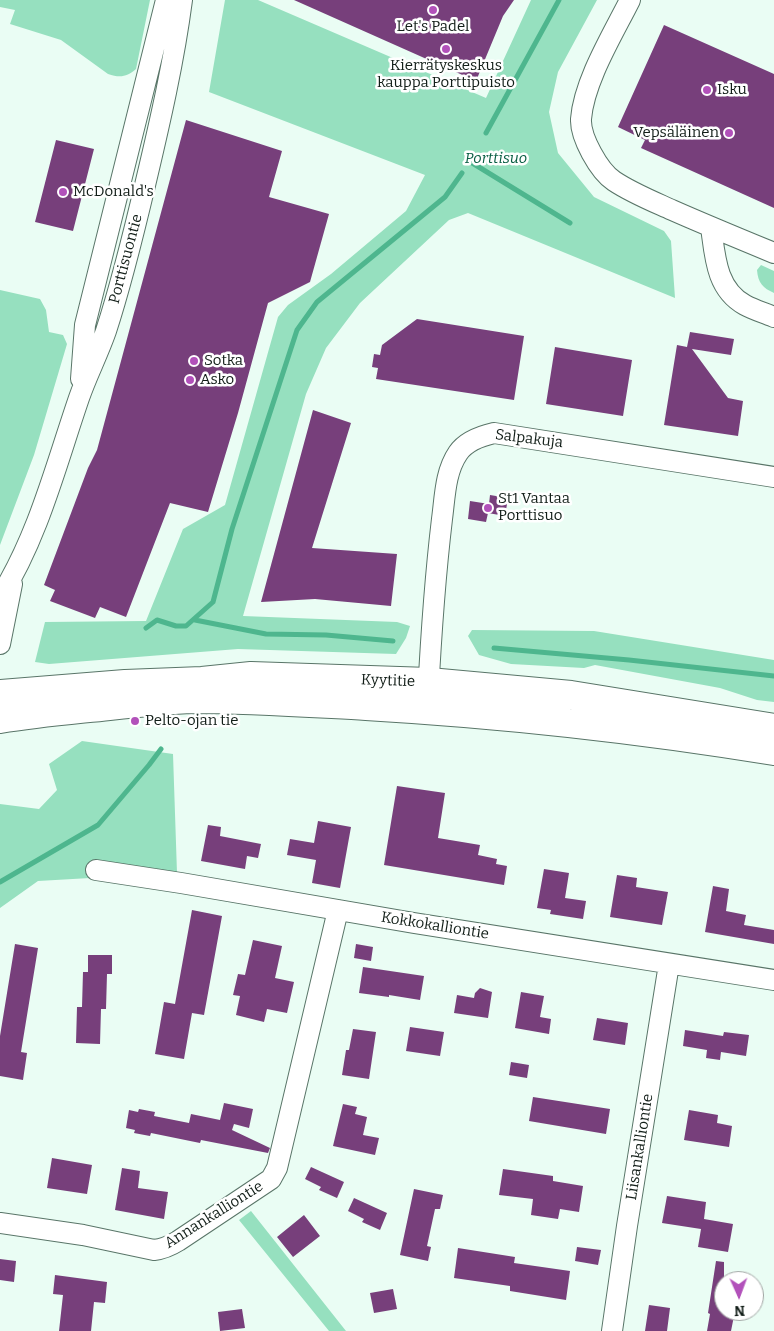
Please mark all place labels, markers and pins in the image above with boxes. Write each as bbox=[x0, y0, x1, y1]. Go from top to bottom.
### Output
marker: Let's Padel bbox=[427, 4, 439, 16]
place label: Let's Padel bbox=[397, 18, 469, 36]
marker: Kierrätyskeskus kauppa Porttipuisto bbox=[440, 43, 452, 55]
place label: Kierrätyskeskus kauppa Porttipuisto bbox=[377, 57, 515, 92]
place label: Isku bbox=[717, 81, 747, 99]
marker: Isku bbox=[701, 84, 713, 96]
place label: Vepsäläinen bbox=[633, 124, 719, 142]
marker: Vepsäläinen bbox=[723, 127, 735, 139]
place label: McDonald's bbox=[73, 183, 154, 201]
marker: McDonald's bbox=[57, 186, 69, 198]
place label: Sotka bbox=[204, 352, 243, 370]
marker: Sotka bbox=[188, 355, 200, 367]
place label: Asko bbox=[200, 371, 234, 389]
marker: Asko bbox=[184, 374, 196, 386]
place label: St1 Vantaa Porttisuo bbox=[498, 490, 570, 525]
marker: St1 Vantaa Porttisuo bbox=[482, 502, 494, 514]
place label: Pelto-ojan tie bbox=[145, 712, 238, 730]
marker: Pelto-ojan tie bbox=[129, 715, 141, 727]

